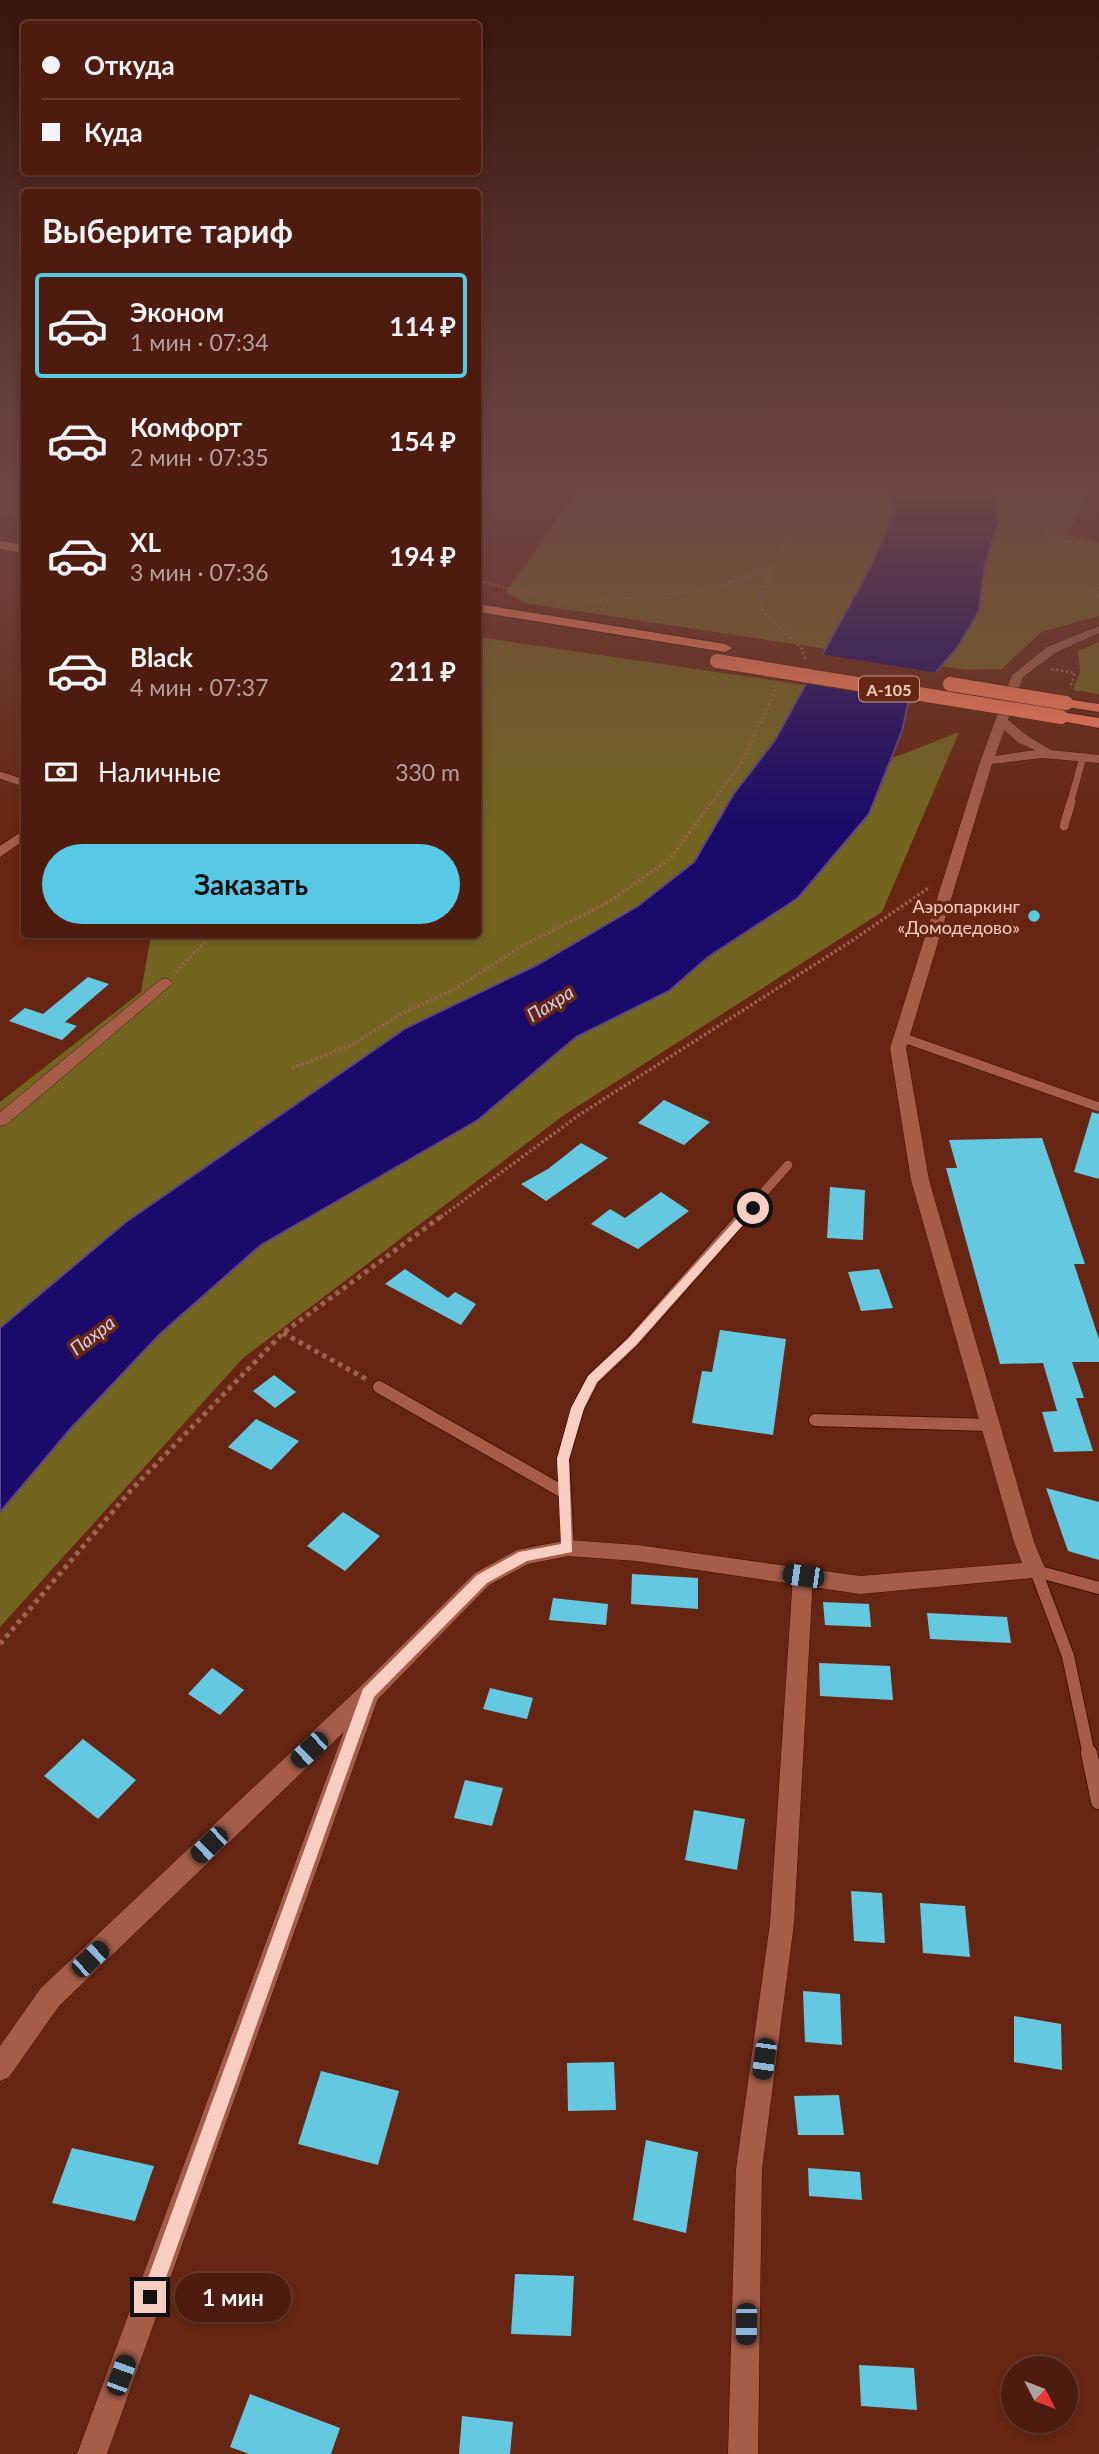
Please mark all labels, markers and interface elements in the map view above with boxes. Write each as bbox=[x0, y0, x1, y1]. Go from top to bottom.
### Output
text: Откуда bbox=[84, 49, 175, 81]
text: Куда bbox=[84, 116, 143, 148]
text: Выберите тариф bbox=[42, 211, 293, 250]
icon: car bbox=[46, 294, 109, 357]
text: Эконом bbox=[130, 296, 224, 328]
text: 114 ₽ bbox=[389, 310, 456, 342]
text: 1 мин · 07:34 bbox=[130, 328, 269, 356]
icon: car bbox=[46, 409, 109, 472]
text: Комфорт bbox=[130, 411, 242, 443]
text: 154 ₽ bbox=[389, 425, 456, 457]
text: 2 мин · 07:35 bbox=[130, 443, 269, 471]
icon: car bbox=[46, 524, 109, 587]
text: XL bbox=[130, 526, 161, 558]
text: 194 ₽ bbox=[389, 540, 456, 572]
text: 3 мин · 07:36 bbox=[130, 558, 269, 586]
icon: car bbox=[46, 639, 109, 702]
text: Black bbox=[130, 641, 193, 673]
text: 211 ₽ bbox=[389, 655, 456, 687]
text: 4 мин · 07:37 bbox=[130, 673, 269, 701]
road number: А-105 bbox=[859, 676, 919, 702]
icon: cash bbox=[42, 753, 80, 791]
text: Наличные bbox=[98, 756, 221, 788]
text: 330 m bbox=[395, 758, 460, 786]
button: Заказать bbox=[42, 844, 460, 924]
place label: Аэропаркинг «Домодедово» bbox=[897, 895, 1021, 938]
marker: Аэропаркинг «Домодедово» bbox=[1026, 908, 1042, 924]
water label: Пахра bbox=[522, 980, 578, 1026]
route start bbox=[737, 1192, 769, 1224]
water label: Пахра bbox=[65, 1310, 119, 1360]
car bbox=[781, 1563, 826, 1589]
car bbox=[287, 1728, 332, 1772]
car bbox=[187, 1823, 232, 1867]
car bbox=[68, 1937, 113, 1981]
car bbox=[751, 2037, 778, 2081]
callout: 1 мин bbox=[174, 2272, 290, 2322]
route end bbox=[134, 2281, 166, 2313]
text: 1 мин bbox=[202, 2283, 264, 2311]
car bbox=[736, 2303, 757, 2345]
car bbox=[104, 2352, 139, 2398]
north arrow bbox=[1001, 2356, 1078, 2432]
map controls bbox=[1001, 2356, 1078, 2433]

